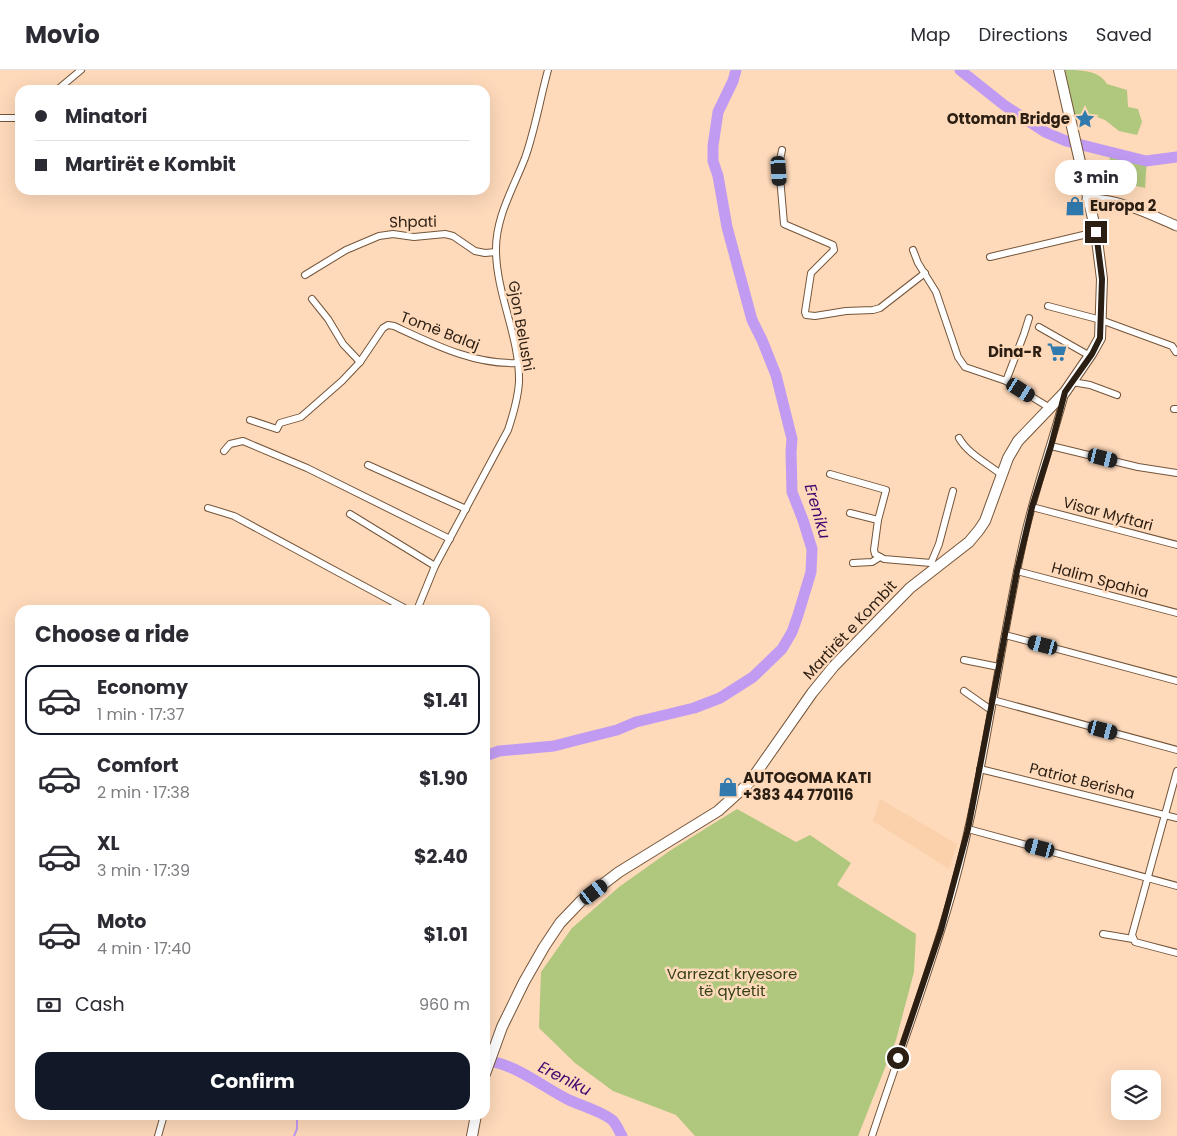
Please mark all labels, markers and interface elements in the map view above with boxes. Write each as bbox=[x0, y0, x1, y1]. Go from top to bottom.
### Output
text: Movio bbox=[25, 18, 100, 51]
text: Map bbox=[911, 22, 950, 47]
text: Directions bbox=[978, 22, 1068, 47]
text: Saved bbox=[1096, 22, 1152, 47]
text: Minatori bbox=[65, 103, 147, 130]
place label: Ottoman Bridge bbox=[947, 108, 1070, 129]
place icon: Ottoman Bridge bbox=[1074, 108, 1096, 130]
text: Martirët e Kombit bbox=[65, 151, 236, 178]
car bbox=[770, 156, 787, 186]
callout: 3 min bbox=[1055, 160, 1137, 194]
text: 3 min bbox=[1073, 166, 1119, 189]
shop icon: Europa 2 bbox=[1064, 195, 1086, 217]
place label: Europa 2 bbox=[1090, 195, 1157, 216]
street label: Shpati bbox=[389, 211, 437, 232]
route end bbox=[1085, 221, 1107, 243]
street label: Gjon Belushi bbox=[503, 279, 540, 373]
street label: Tomë Balaj bbox=[398, 306, 483, 355]
place label: Dina-R bbox=[988, 341, 1042, 362]
supermarket icon: Dina-R bbox=[1046, 341, 1068, 363]
car bbox=[1004, 376, 1037, 404]
car bbox=[1086, 447, 1119, 469]
water label: Ereniku bbox=[799, 481, 836, 542]
street label: Visar Myftari bbox=[1061, 491, 1156, 536]
street label: Halim Spahia bbox=[1049, 556, 1151, 603]
street label: Martirët e Kombit bbox=[798, 575, 901, 684]
text: Choose a ride bbox=[35, 619, 189, 650]
car bbox=[1026, 634, 1059, 656]
text: Economy bbox=[97, 674, 188, 701]
icon: car bbox=[37, 678, 82, 723]
text: $1.41 bbox=[423, 687, 468, 714]
text: 1 min · 17:37 bbox=[97, 703, 184, 726]
car bbox=[1086, 719, 1119, 741]
text: Comfort bbox=[97, 752, 179, 779]
icon: car bbox=[37, 756, 82, 801]
street label: Patriot Berisha bbox=[1027, 757, 1137, 804]
text: $1.90 bbox=[419, 765, 468, 792]
place label: AUTOGOMA KATI +383 44 770116 bbox=[743, 767, 871, 805]
shop icon: AUTOGOMA KATI +383 44 770116 bbox=[717, 776, 739, 798]
text: 2 min · 17:38 bbox=[97, 781, 190, 804]
text: XL bbox=[97, 830, 120, 857]
icon: car bbox=[37, 834, 82, 879]
car bbox=[1023, 837, 1056, 859]
text: $2.40 bbox=[414, 843, 468, 870]
text: 3 min · 17:39 bbox=[97, 859, 190, 882]
car bbox=[577, 877, 610, 907]
text: Moto bbox=[97, 908, 146, 935]
icon: car bbox=[37, 912, 82, 957]
text: $1.01 bbox=[423, 921, 468, 948]
text: 4 min · 17:40 bbox=[97, 937, 191, 960]
park label: Varrezat kryesore të qytetit bbox=[667, 963, 797, 1001]
icon: cash bbox=[35, 991, 63, 1019]
text: Cash bbox=[75, 991, 125, 1018]
text: 960 m bbox=[419, 993, 470, 1016]
route start bbox=[887, 1047, 909, 1069]
button: Confirm bbox=[35, 1052, 470, 1110]
water label: Ereniku bbox=[534, 1055, 595, 1102]
map controls bbox=[1111, 1070, 1161, 1120]
button: layers bbox=[1111, 1070, 1161, 1120]

